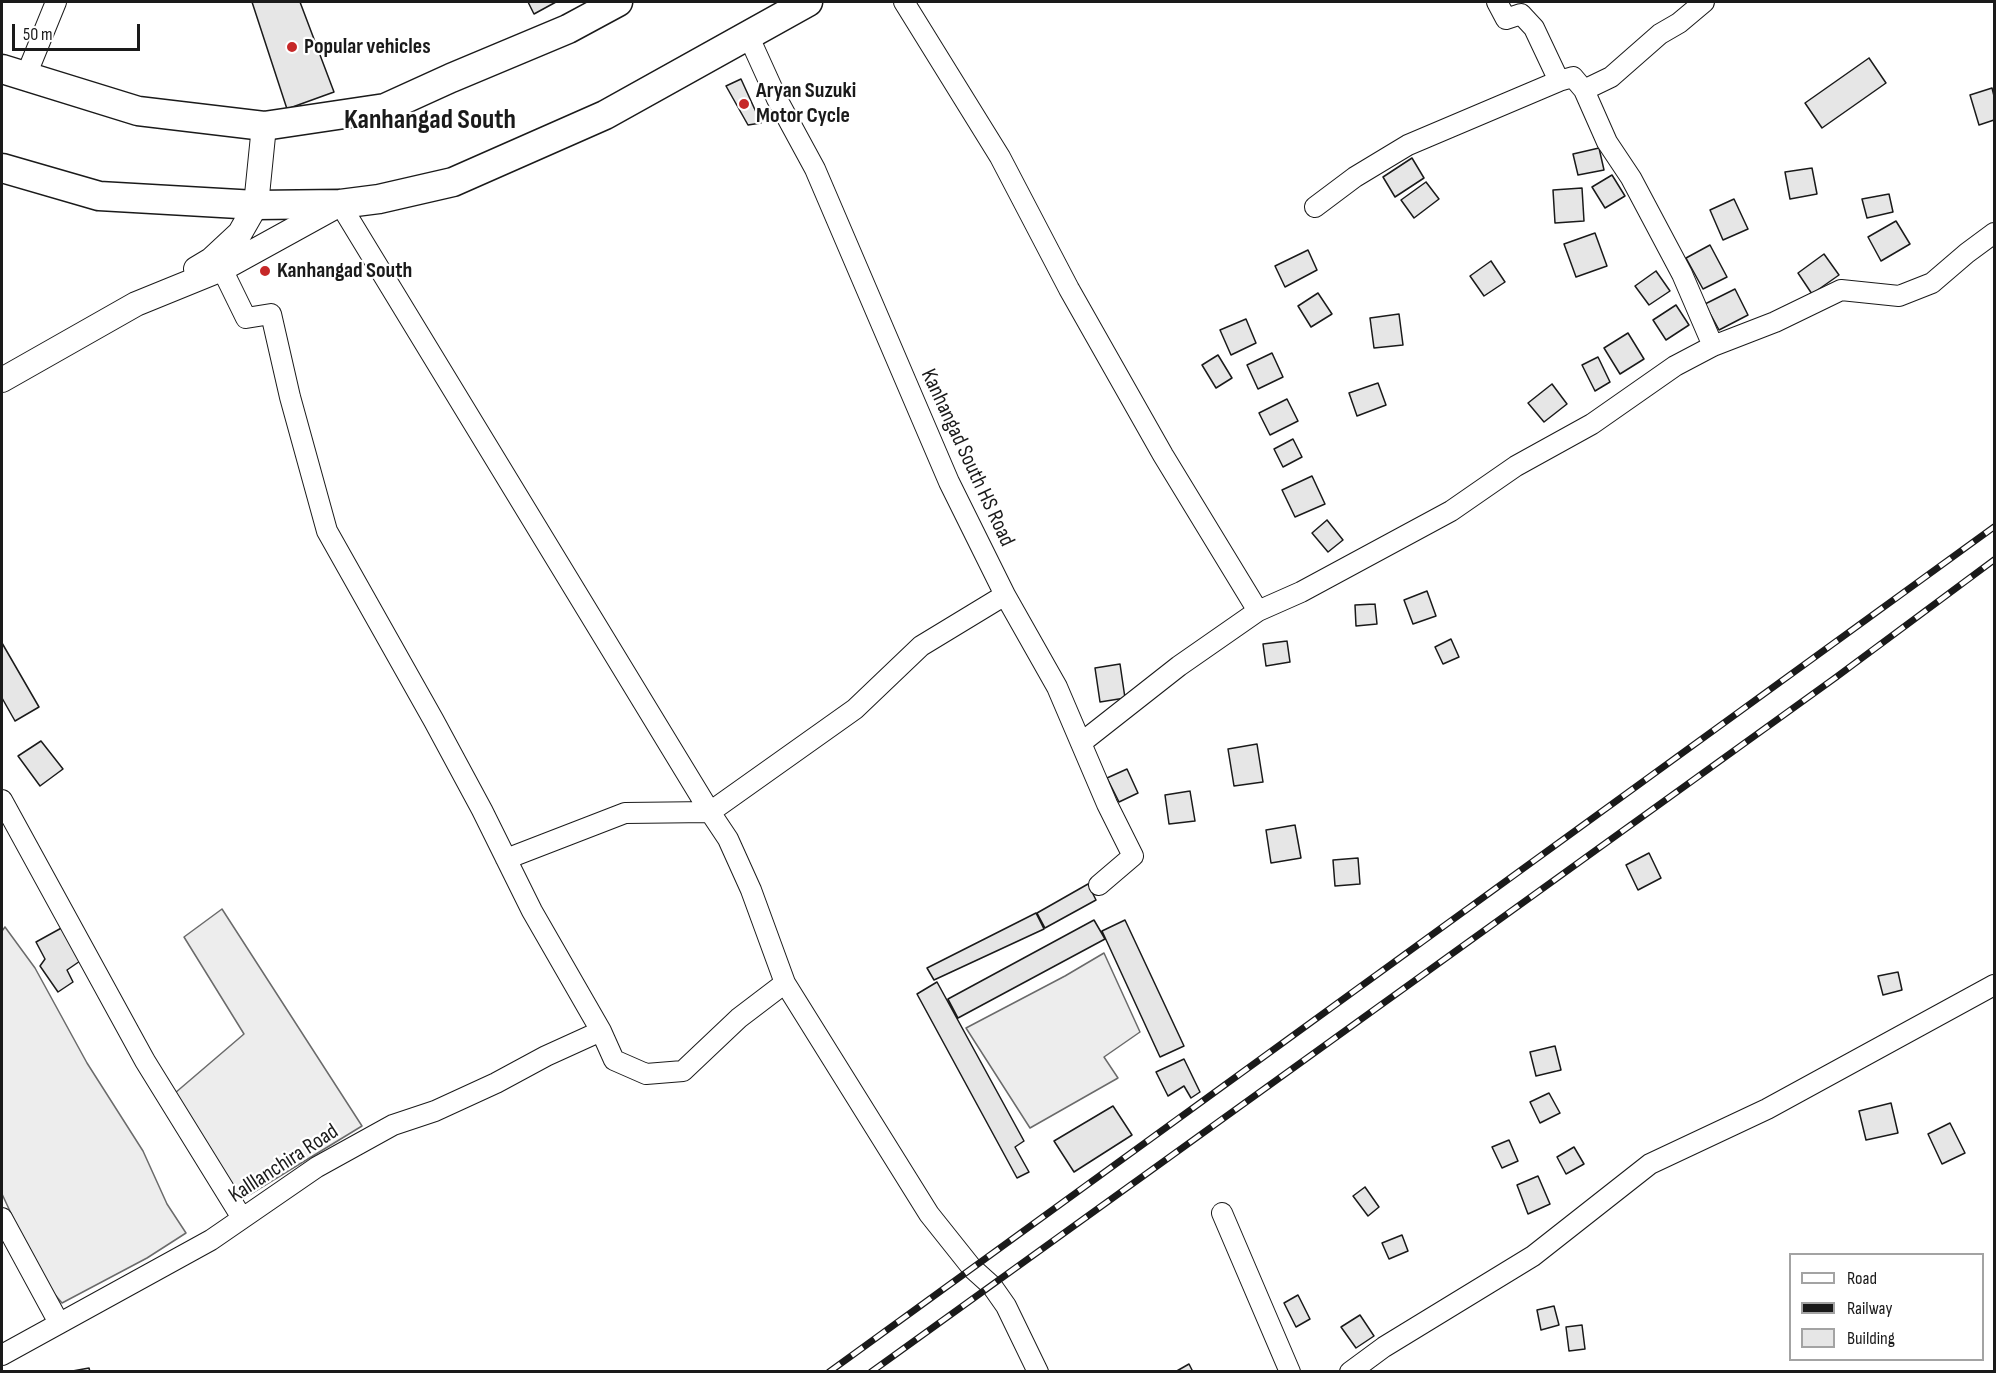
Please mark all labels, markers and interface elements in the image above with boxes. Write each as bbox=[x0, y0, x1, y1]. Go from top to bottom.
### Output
scale bar bbox=[15, 12, 142, 50]
text: 50 m bbox=[23, 24, 53, 45]
place label: Popular vehicles bbox=[304, 34, 431, 60]
marker: Popular vehicles bbox=[285, 40, 299, 54]
place label: Aryan Suzuki Motor Cycle bbox=[756, 78, 856, 130]
marker: Aryan Suzuki Motor Cycle bbox=[737, 97, 751, 111]
district label: Kanhangad South bbox=[344, 104, 516, 138]
place label: Kanhangad South bbox=[277, 258, 412, 284]
marker: Kanhangad South bbox=[258, 264, 272, 278]
street label: Kanhangad South HS Road bbox=[914, 365, 1020, 551]
street label: Kalllanchira Road bbox=[224, 1119, 344, 1209]
legend bbox=[1789, 1253, 1984, 1361]
text: Road bbox=[1847, 1268, 1877, 1289]
text: Railway bbox=[1847, 1298, 1892, 1319]
text: Building bbox=[1847, 1328, 1895, 1349]

